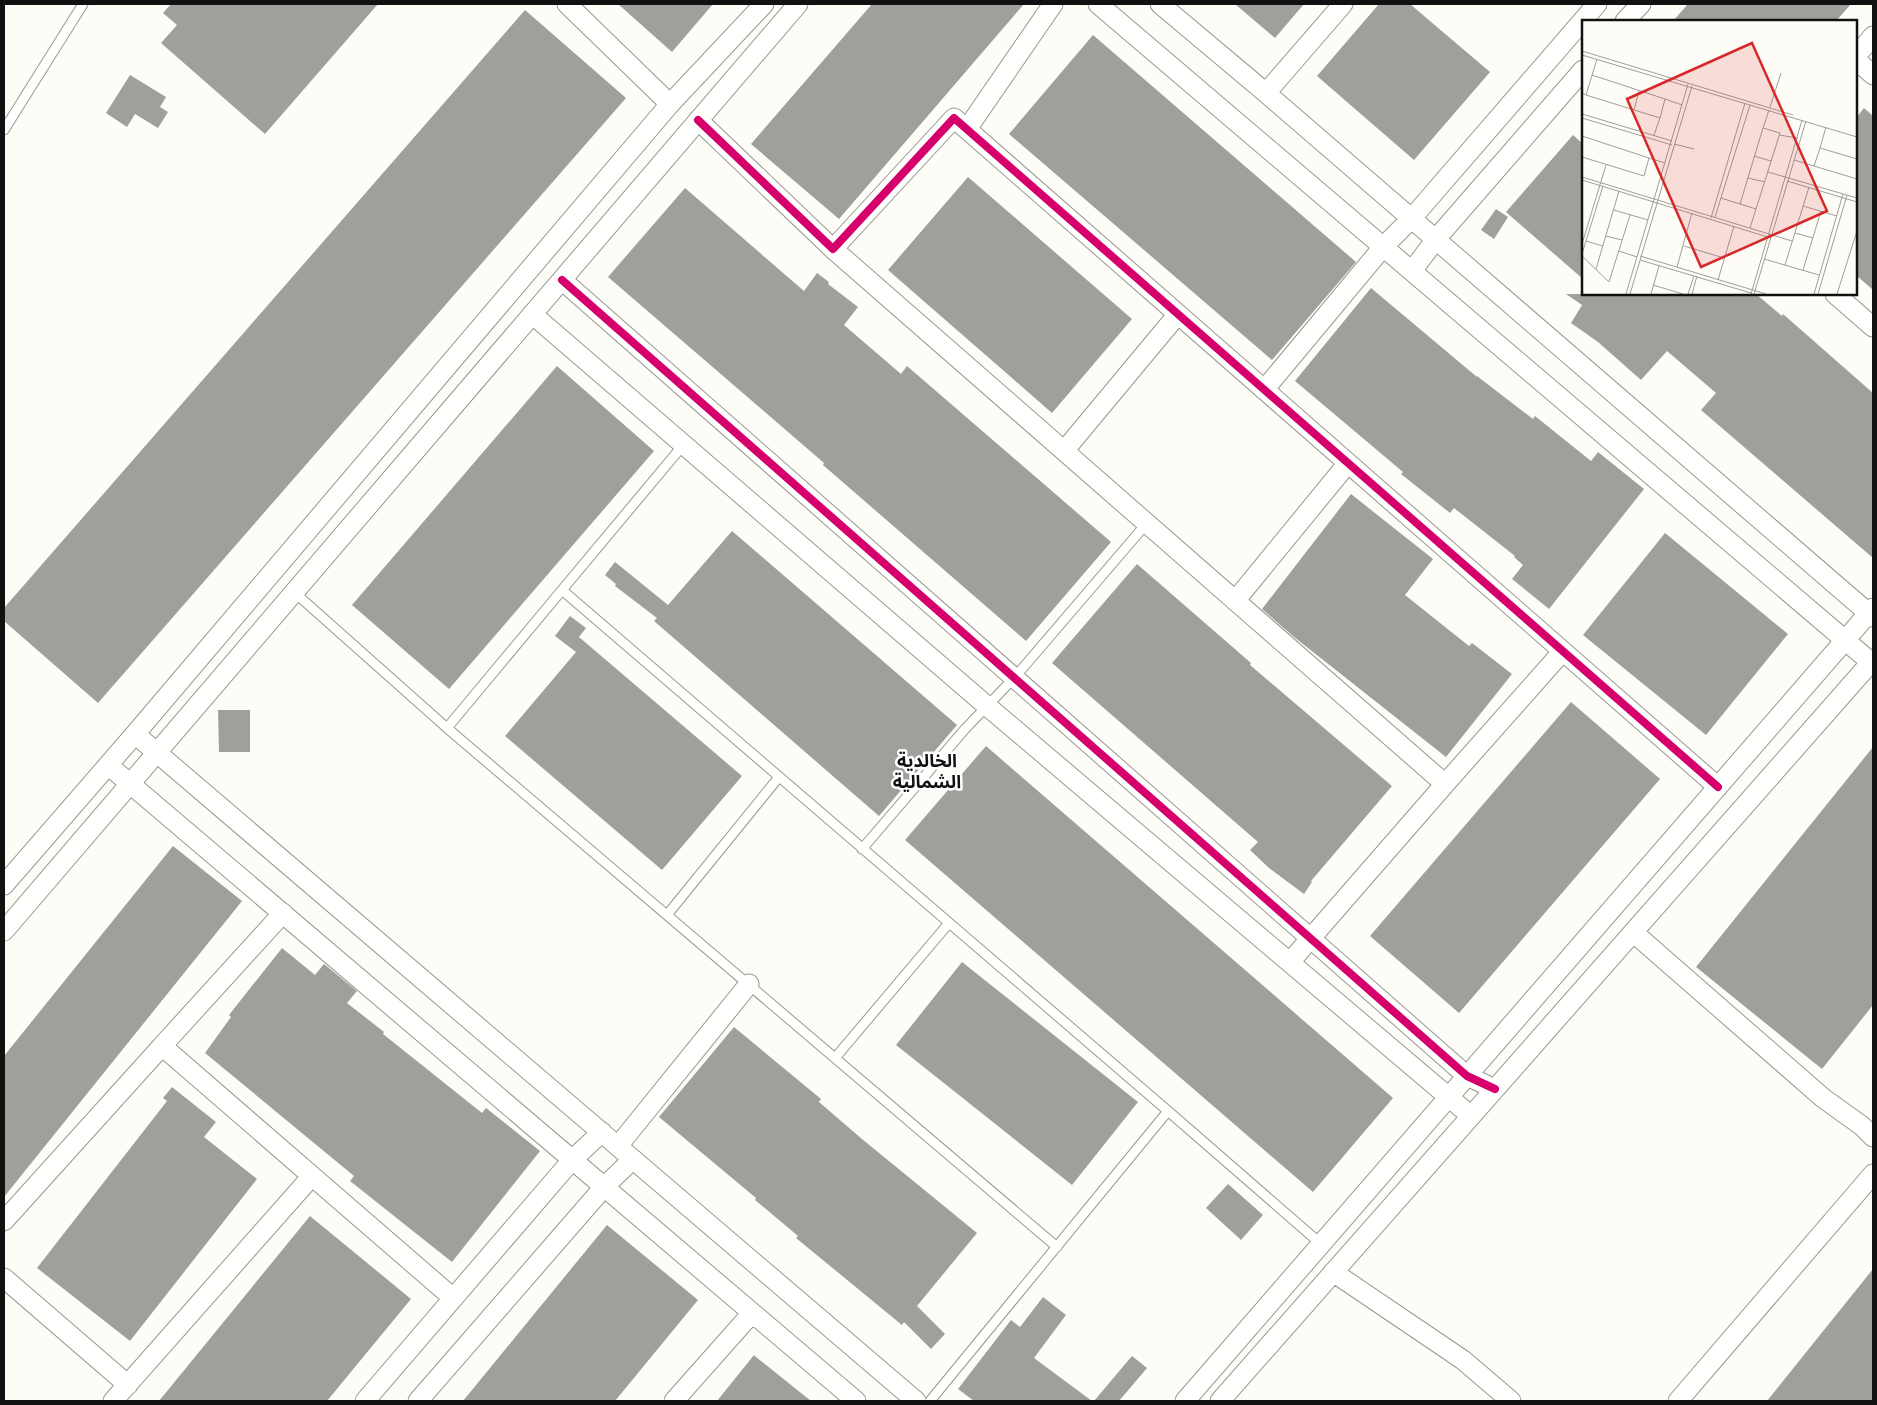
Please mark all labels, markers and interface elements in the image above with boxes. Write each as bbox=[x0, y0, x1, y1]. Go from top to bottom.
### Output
inset map bbox=[1582, 20, 1857, 295]
district label: الخالدية الشمالية bbox=[893, 748, 961, 793]

